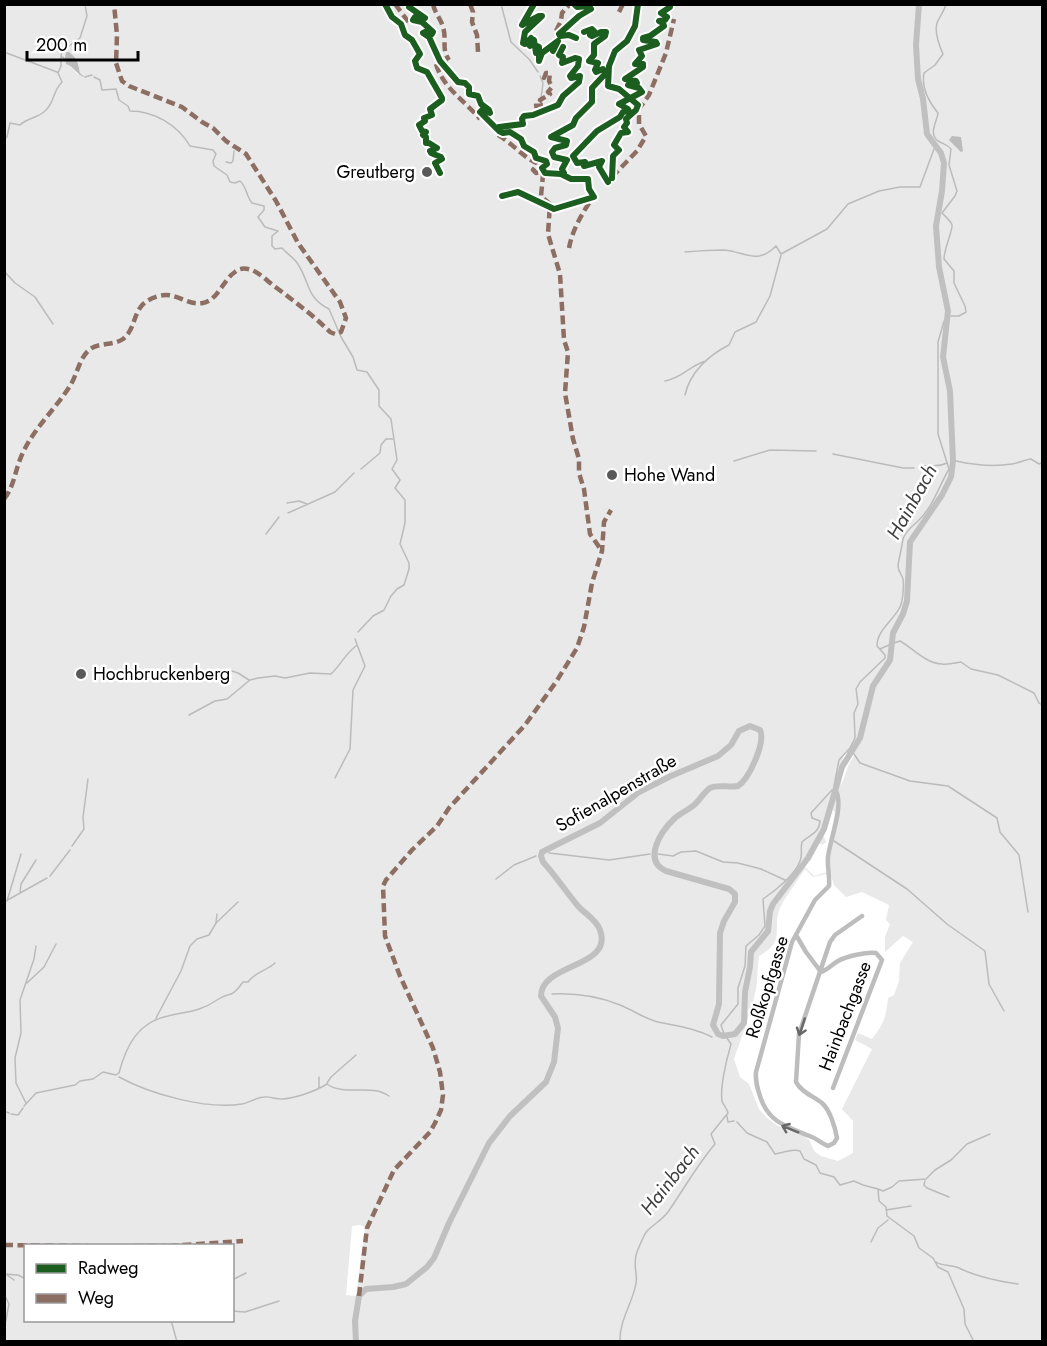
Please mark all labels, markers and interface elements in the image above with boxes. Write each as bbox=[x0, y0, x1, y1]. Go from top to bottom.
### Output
scale bar bbox=[27, 24, 138, 62]
text: 200 m bbox=[36, 32, 87, 58]
place label: Greutberg bbox=[336, 159, 415, 185]
marker: Greutberg bbox=[420, 165, 434, 179]
water label: Hainbach bbox=[880, 459, 944, 545]
place label: Hohe Wand bbox=[624, 462, 715, 488]
marker: Hohe Wand bbox=[605, 468, 619, 482]
place label: Hochbruckenberg bbox=[93, 661, 230, 687]
marker: Hochbruckenberg bbox=[74, 667, 88, 681]
street label: Sofienalpenstraße bbox=[551, 748, 681, 838]
street label: Roßkopfgasse bbox=[739, 933, 795, 1041]
street label: Hainbachgasse bbox=[812, 958, 878, 1074]
one-way arrow bbox=[796, 1017, 807, 1036]
one-way arrow bbox=[782, 1123, 800, 1134]
water label: Hainbach bbox=[633, 1139, 707, 1221]
legend bbox=[24, 1244, 234, 1322]
text: Radweg bbox=[78, 1255, 139, 1281]
text: Weg bbox=[78, 1285, 114, 1311]

